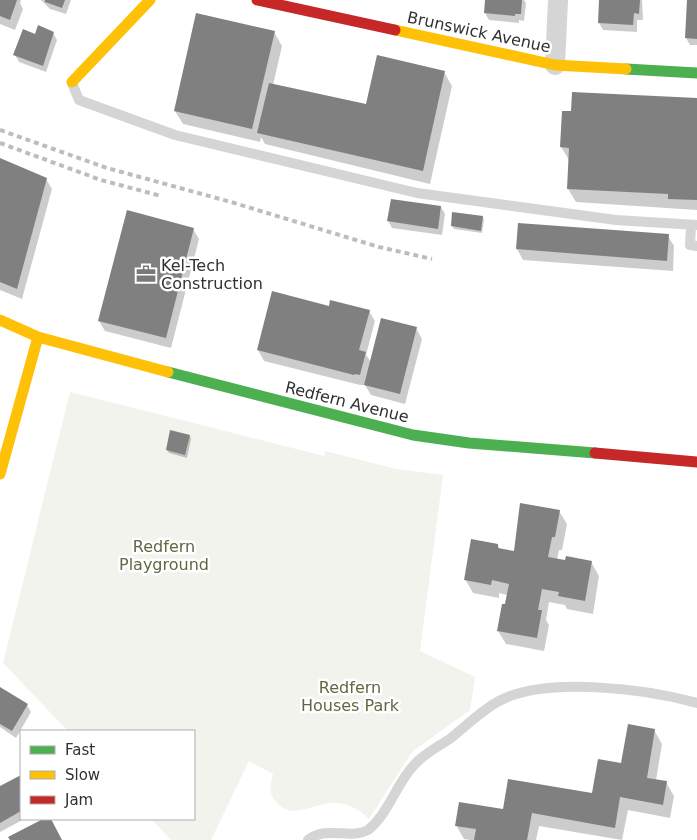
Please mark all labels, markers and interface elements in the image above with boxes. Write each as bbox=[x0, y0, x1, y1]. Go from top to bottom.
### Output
street label: Brunswick Avenue bbox=[405, 7, 553, 57]
place label: Kel-Tech Construction bbox=[161, 256, 263, 293]
office icon: Kel-Tech Construction bbox=[135, 263, 157, 285]
street label: Redfern Avenue bbox=[283, 377, 411, 427]
park label: Redfern Playground bbox=[119, 537, 209, 574]
park label: Redfern Houses Park bbox=[301, 678, 400, 715]
legend bbox=[20, 730, 195, 820]
text: Fast bbox=[65, 741, 95, 759]
text: Slow bbox=[65, 766, 100, 784]
text: Jam bbox=[64, 791, 93, 809]

